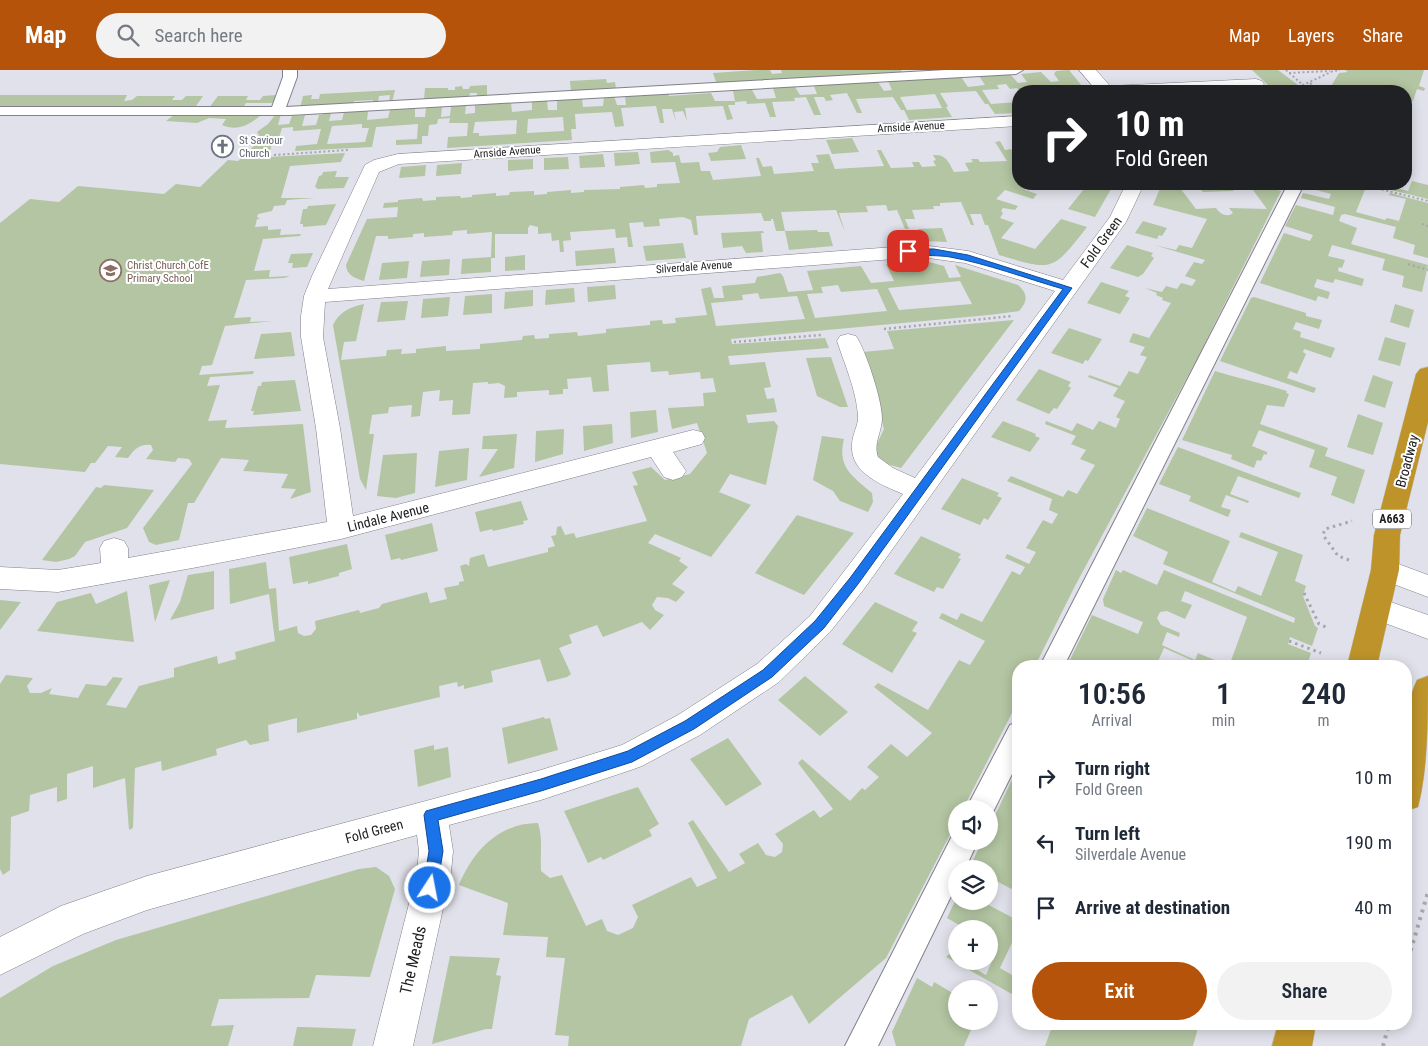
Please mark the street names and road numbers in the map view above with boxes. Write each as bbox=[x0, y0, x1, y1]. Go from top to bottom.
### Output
street label: Arnside Avenue bbox=[877, 119, 945, 135]
street label: Arnside Avenue bbox=[473, 143, 541, 161]
street label: Fold Green bbox=[1077, 213, 1125, 271]
street label: Silverdale Avenue bbox=[655, 258, 733, 276]
street label: Broadway bbox=[1392, 433, 1422, 489]
street label: Lindale Avenue bbox=[346, 499, 431, 535]
road number: A663 bbox=[1373, 509, 1411, 528]
street label: Fold Green bbox=[343, 816, 405, 846]
street label: The Meads bbox=[396, 924, 430, 996]

